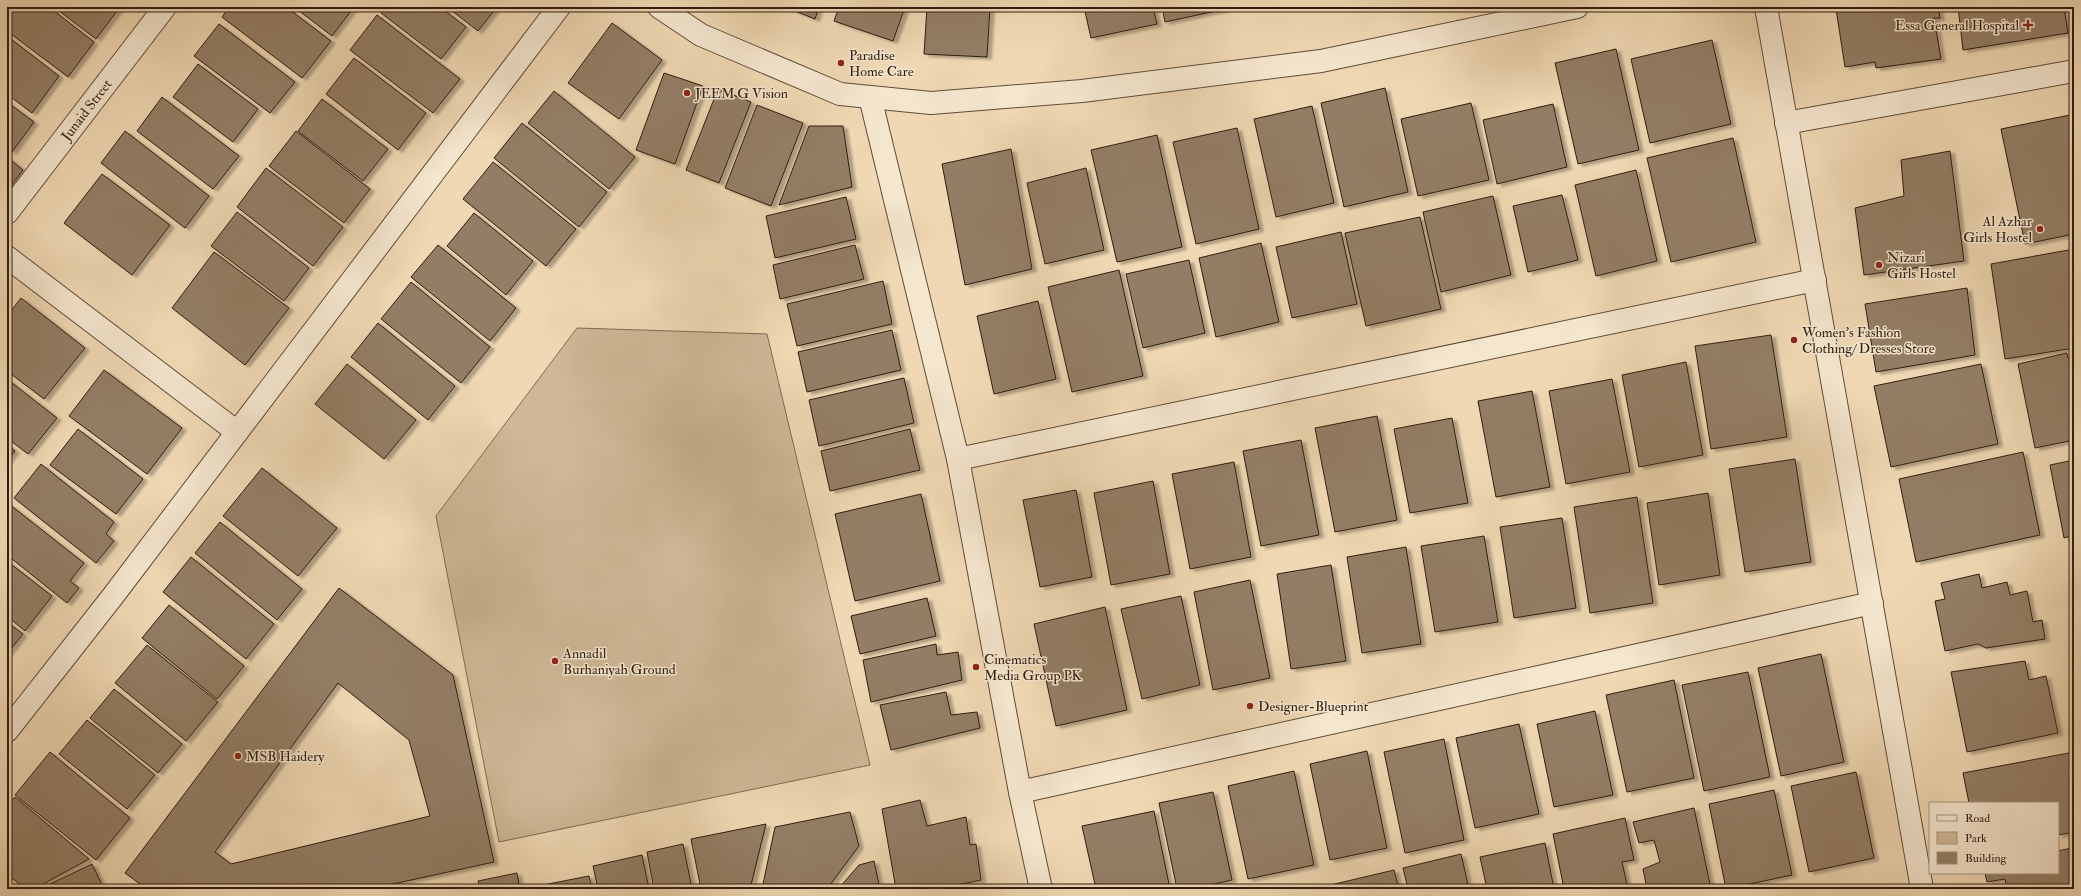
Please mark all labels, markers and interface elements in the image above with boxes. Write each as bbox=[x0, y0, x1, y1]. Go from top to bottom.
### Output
place label: Essa General Hospital bbox=[1895, 17, 2019, 35]
marker: Essa General Hospital bbox=[2022, 19, 2034, 31]
place label: Paradise Home Care bbox=[849, 47, 914, 80]
marker: Paradise Home Care bbox=[836, 58, 846, 68]
street label: Junaid Street bbox=[57, 75, 115, 145]
place label: JEEM G Vision bbox=[694, 85, 788, 102]
marker: JEEM G Vision bbox=[682, 88, 692, 98]
place label: Al Azhar Girls Hostel bbox=[1963, 213, 2033, 246]
marker: Al Azhar Girls Hostel bbox=[2035, 224, 2045, 234]
place label: Nizari Girls Hostel bbox=[1887, 249, 1956, 282]
marker: Nizari Girls Hostel bbox=[1874, 260, 1884, 270]
place label: Women's Fashion Clothing/ Dresses Store bbox=[1801, 324, 1935, 357]
marker: Women's Fashion Clothing/ Dresses Store bbox=[1789, 335, 1799, 345]
place label: Annadil Burhaniyah Ground bbox=[562, 645, 676, 679]
place label: Cinematics Media Group PK bbox=[984, 651, 1082, 685]
marker: Annadil Burhaniyah Ground bbox=[550, 656, 560, 666]
marker: Cinematics Media Group PK bbox=[971, 662, 981, 672]
place label: Designer-Blueprint bbox=[1258, 698, 1369, 716]
marker: Designer-Blueprint bbox=[1245, 701, 1255, 711]
place label: MSB Haidery bbox=[246, 748, 325, 766]
marker: MSB Haidery bbox=[233, 751, 243, 761]
legend bbox=[1929, 802, 2059, 874]
text: Road bbox=[1965, 811, 1990, 826]
text: Park bbox=[1965, 831, 1987, 846]
text: Building bbox=[1965, 851, 2008, 866]

